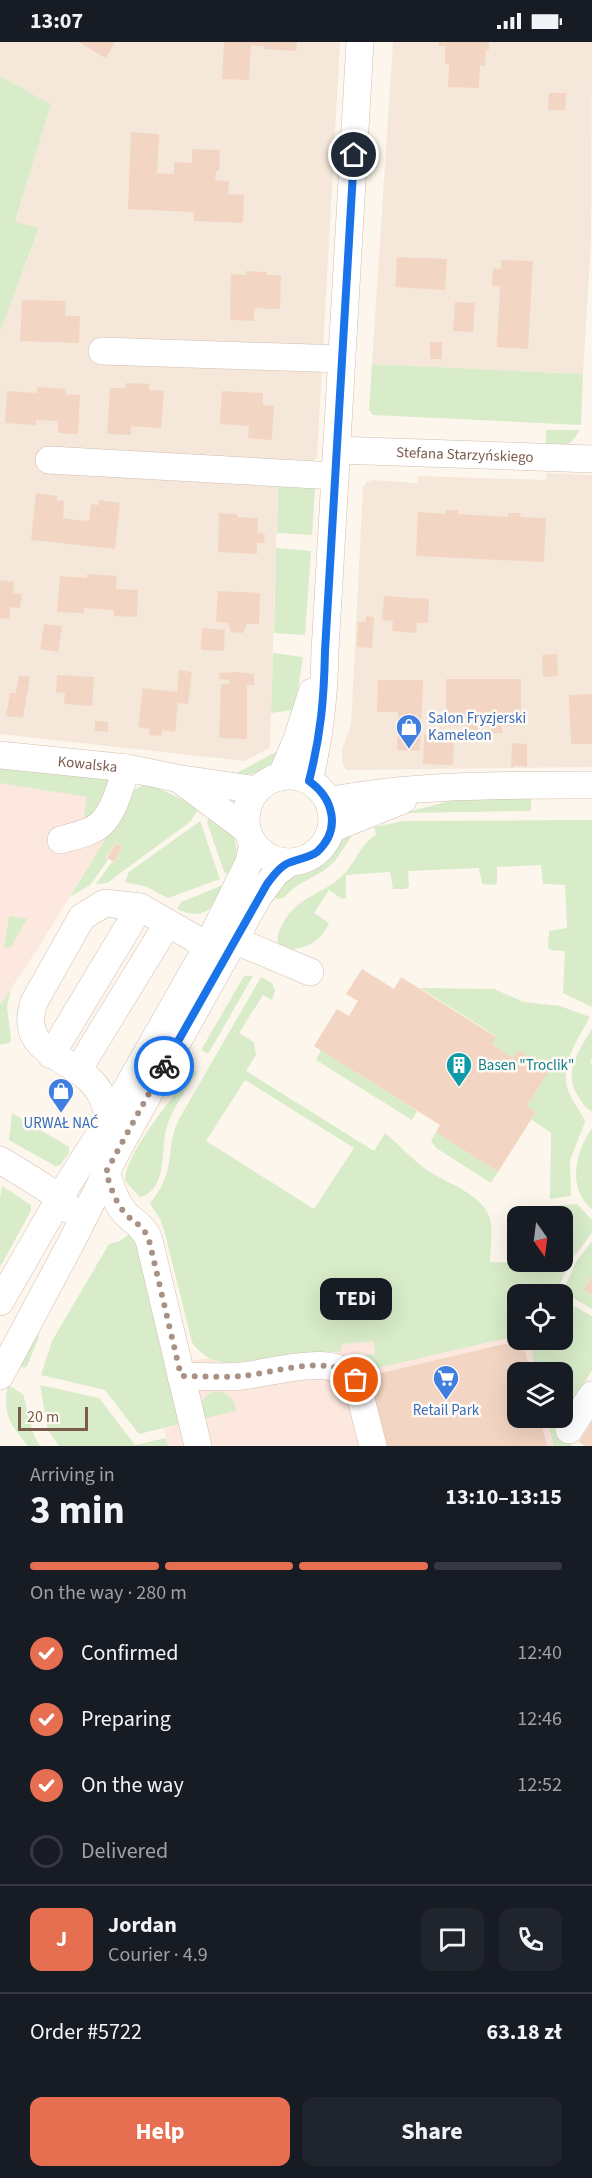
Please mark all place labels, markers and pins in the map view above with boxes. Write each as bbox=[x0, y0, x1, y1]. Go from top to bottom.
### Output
pin bbox=[328, 129, 379, 180]
place label: Salon Fryzjerski Kameleon bbox=[428, 708, 526, 746]
shop icon: Salon Fryzjerski Kameleon bbox=[394, 712, 424, 750]
building icon: Basen "Troclik" bbox=[444, 1050, 474, 1088]
place label: Basen "Troclik" bbox=[478, 1055, 574, 1076]
shop icon: URWAŁ NAĆ bbox=[46, 1076, 76, 1114]
place label: URWAŁ NAĆ bbox=[24, 1113, 99, 1134]
callout: TEDi bbox=[320, 1278, 392, 1320]
pin bbox=[330, 1354, 381, 1405]
supermarket icon: Retail Park bbox=[431, 1363, 461, 1401]
place label: Retail Park bbox=[413, 1400, 480, 1421]

